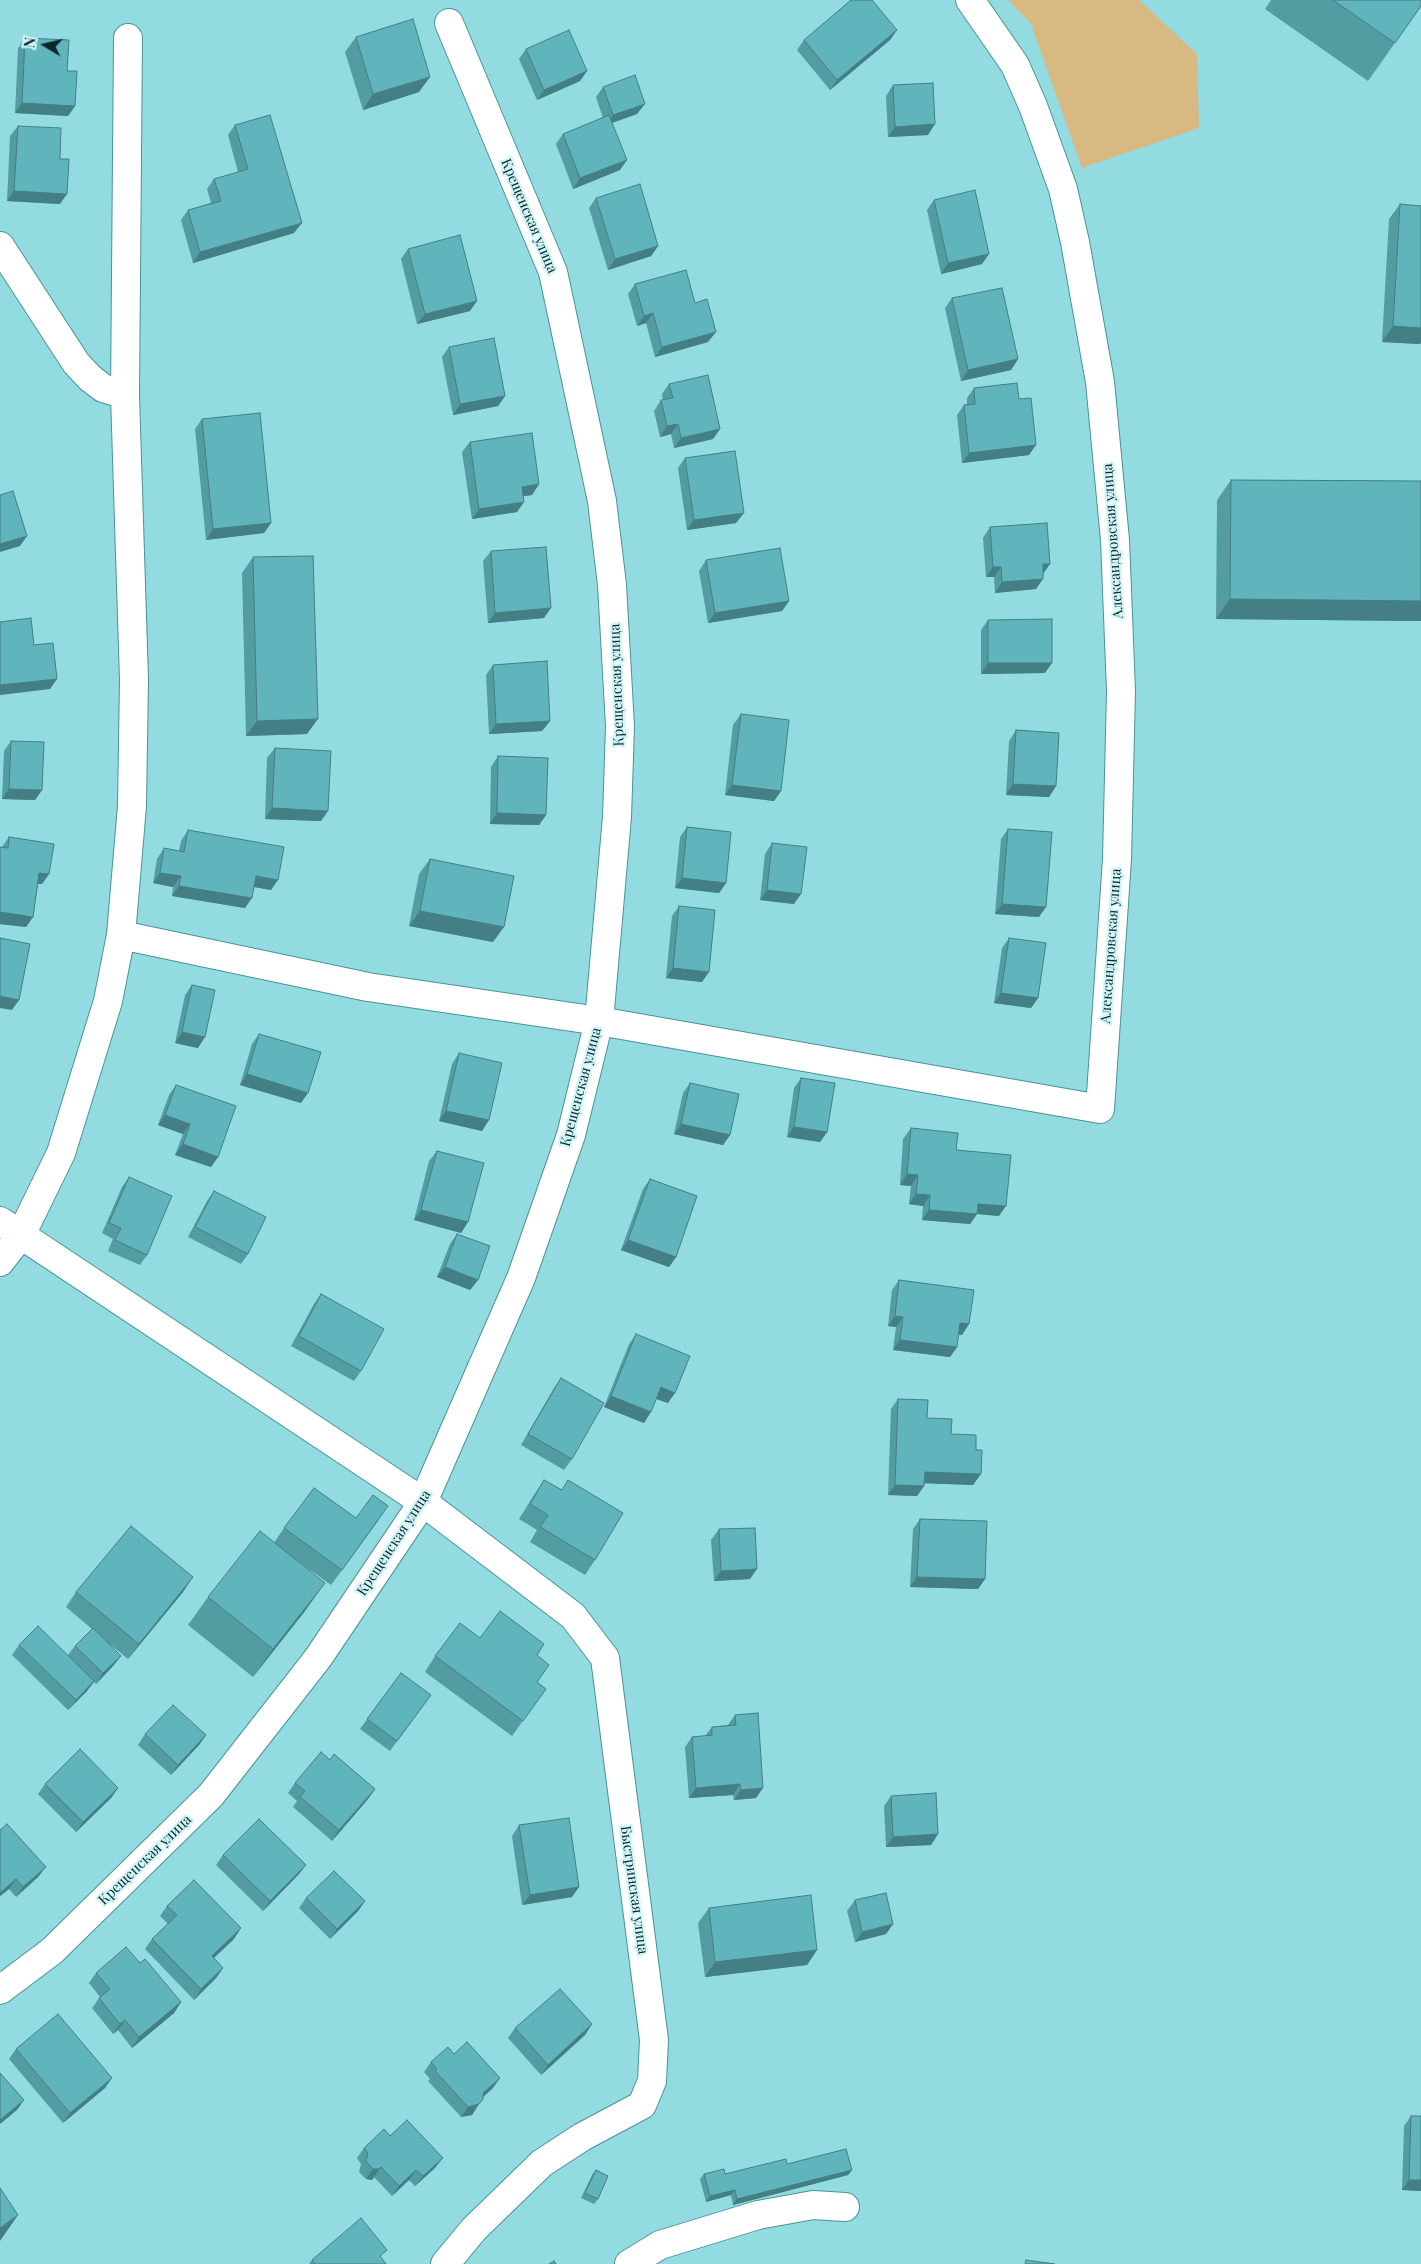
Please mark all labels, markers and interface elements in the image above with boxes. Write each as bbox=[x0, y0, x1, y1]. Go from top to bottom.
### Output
north arrow bbox=[20, 20, 70, 70]
text: N bbox=[20, 36, 40, 49]
street label: Крещенская улица bbox=[497, 156, 561, 276]
street label: Александровская улица bbox=[1099, 463, 1127, 619]
street label: Крещенская улица bbox=[606, 623, 628, 747]
street label: Александровская улица bbox=[1097, 868, 1125, 1024]
street label: Крещенская улица bbox=[557, 1026, 605, 1148]
street label: Крещенская улица bbox=[354, 1487, 434, 1599]
street label: Крещенская улица bbox=[95, 1811, 195, 1909]
street label: Быстринская улица bbox=[617, 1825, 651, 1955]

